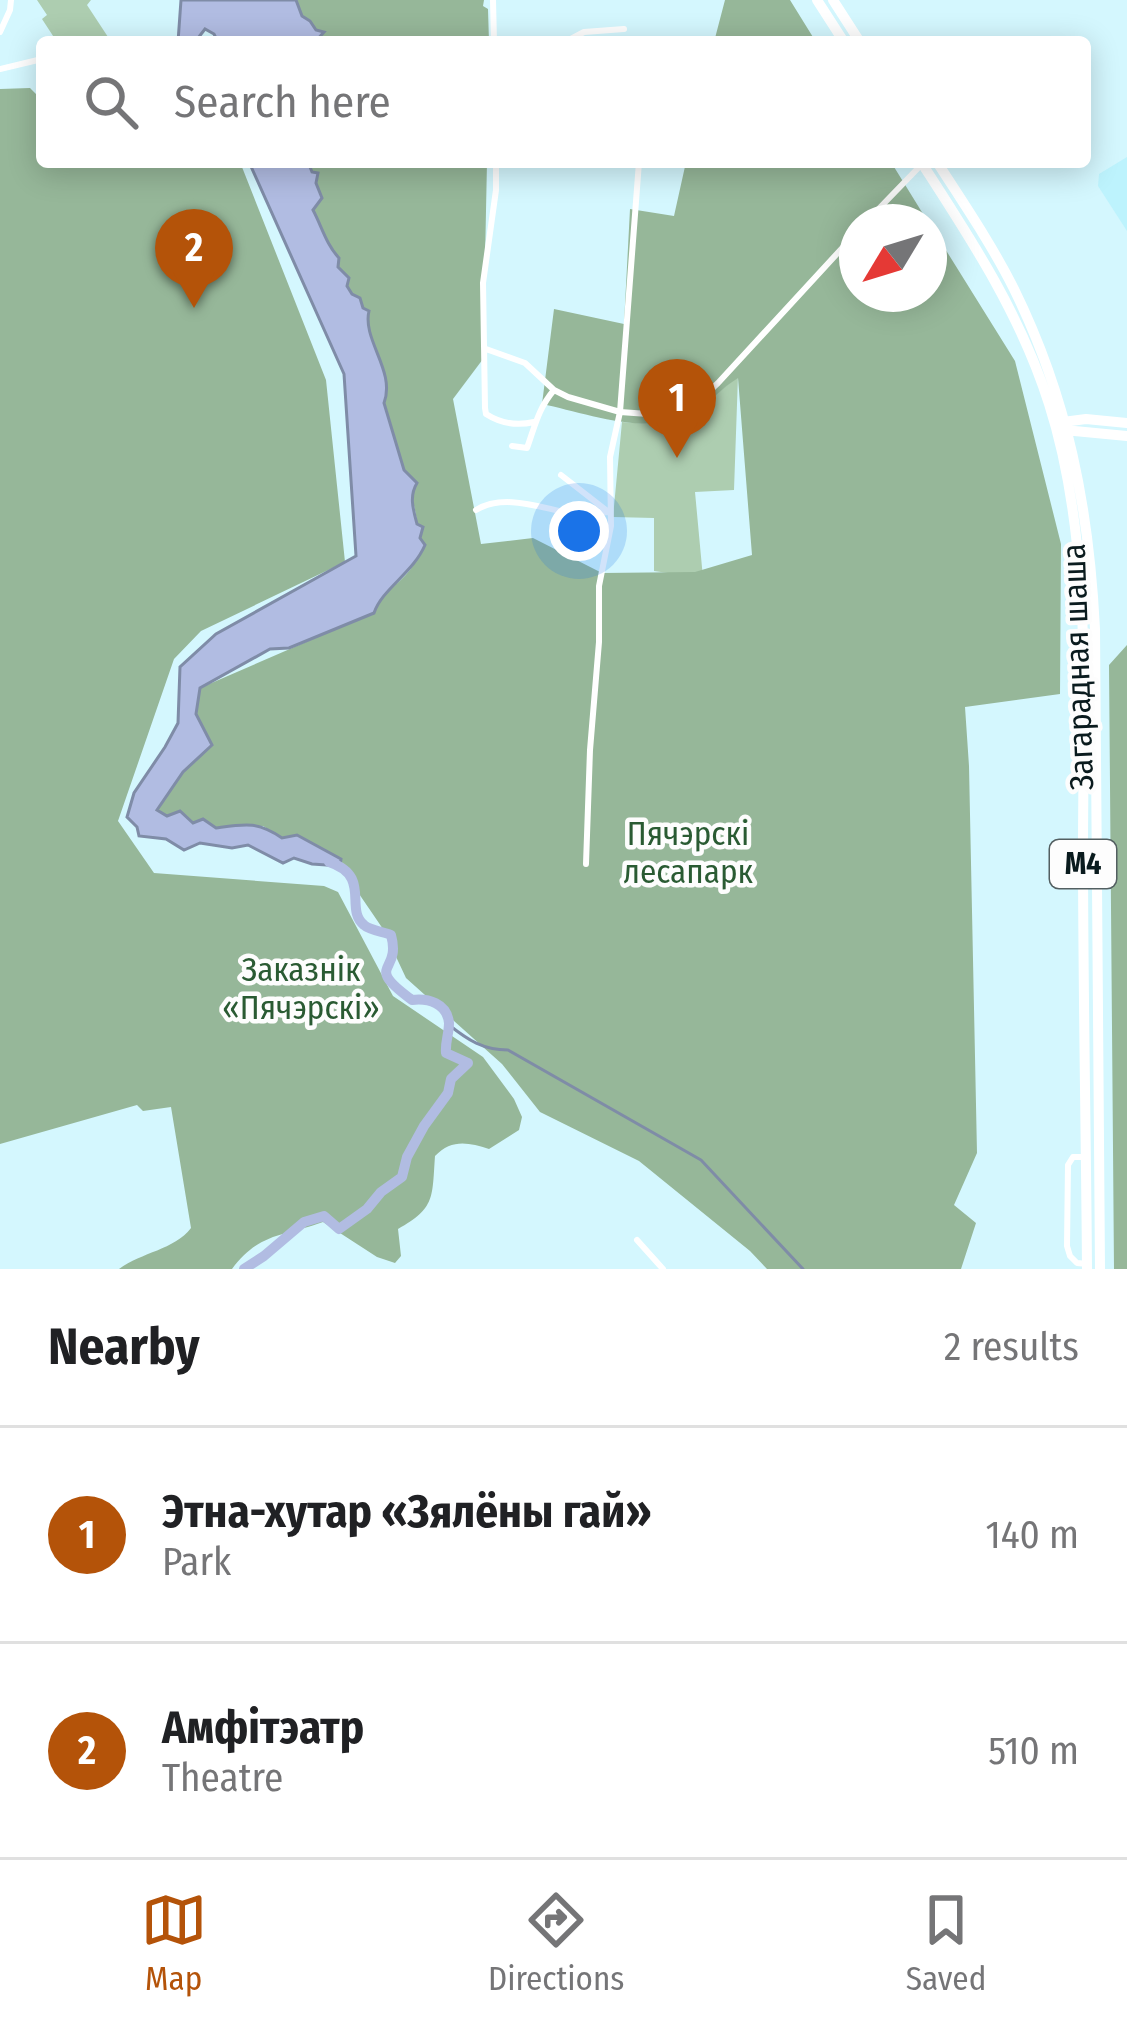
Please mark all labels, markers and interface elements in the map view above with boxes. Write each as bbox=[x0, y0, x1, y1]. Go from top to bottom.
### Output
search box bbox=[36, 36, 1091, 168]
icon: search bbox=[78, 69, 144, 135]
text: Search here bbox=[174, 75, 391, 129]
north arrow bbox=[839, 204, 947, 312]
pin: 2 bbox=[155, 209, 233, 308]
pin: 1 bbox=[638, 359, 716, 458]
your location bbox=[549, 501, 609, 561]
street label: Загарадная шаша bbox=[1054, 543, 1102, 791]
park label: Пячэрскі лесапарк bbox=[623, 814, 753, 892]
road number: М4 bbox=[1050, 840, 1116, 888]
park label: Заказнік «Пячэрскі» bbox=[222, 950, 380, 1028]
text: Nearby bbox=[48, 1316, 200, 1378]
text: 2 results bbox=[944, 1324, 1079, 1370]
text: Этна-хутар «Зялёны гай» bbox=[162, 1485, 652, 1539]
text: 1 bbox=[79, 1512, 95, 1558]
text: 140 m bbox=[985, 1512, 1079, 1558]
text: Park bbox=[162, 1539, 231, 1585]
text: Амфітэатр bbox=[162, 1701, 364, 1755]
text: 2 bbox=[78, 1728, 96, 1774]
text: 510 m bbox=[988, 1728, 1079, 1774]
text: Theatre bbox=[162, 1755, 283, 1801]
tab: Map bbox=[141, 1887, 207, 1999]
tab: Directions bbox=[488, 1887, 624, 1999]
tab: Saved bbox=[906, 1887, 986, 1999]

